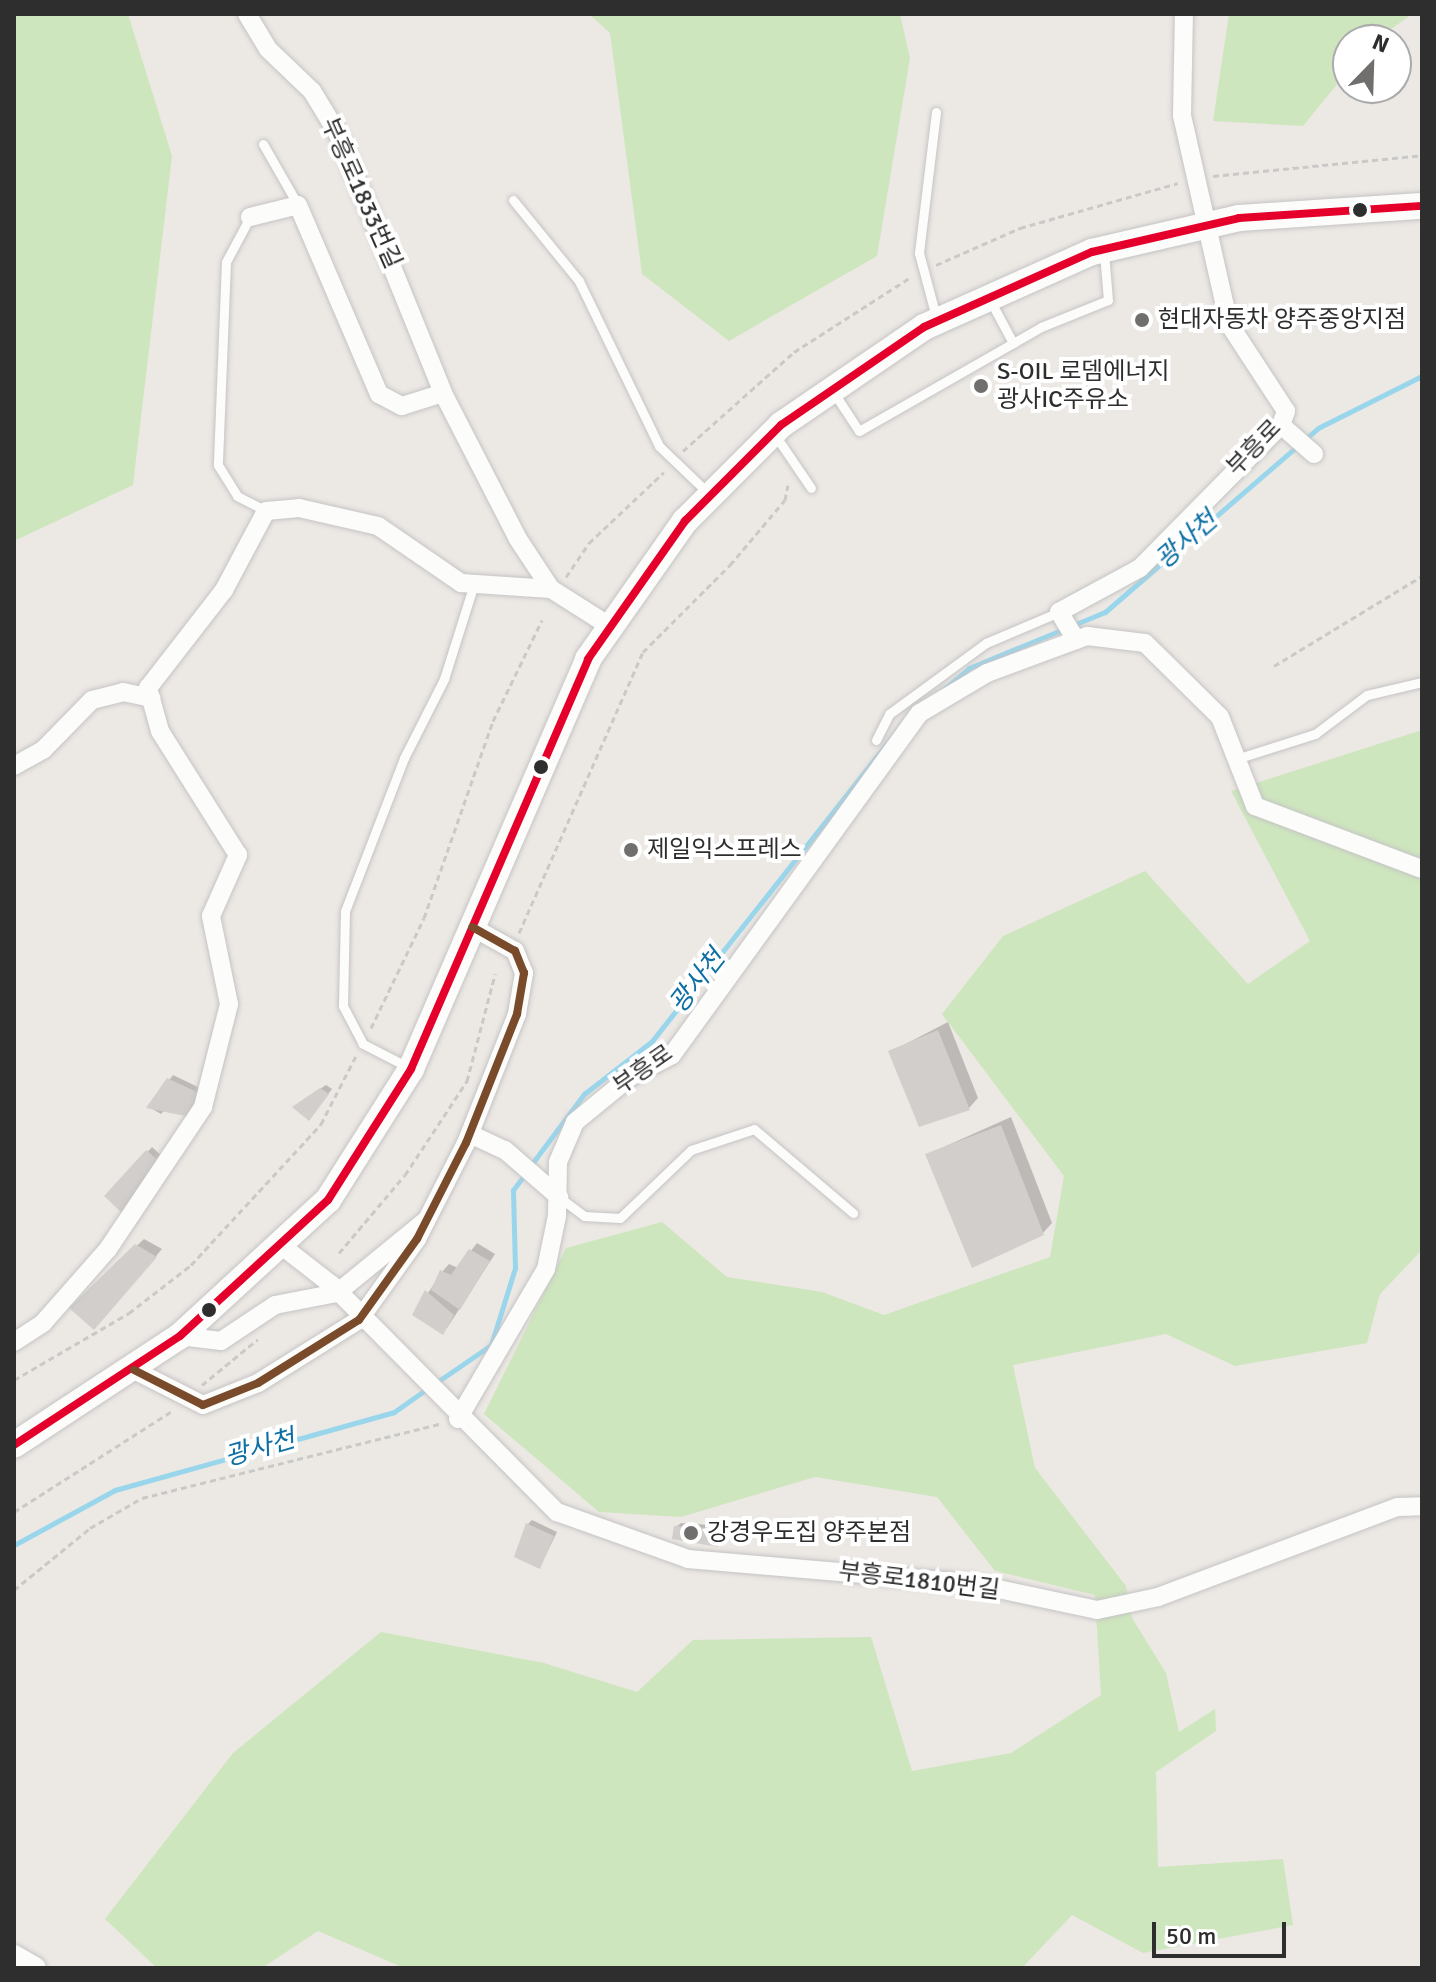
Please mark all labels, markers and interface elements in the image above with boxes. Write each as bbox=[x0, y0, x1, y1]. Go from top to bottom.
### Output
north arrow bbox=[1332, 24, 1412, 104]
text: N bbox=[1368, 28, 1393, 59]
street label: 부흥로1833번길 bbox=[315, 113, 407, 273]
unlabelled marker bbox=[1352, 202, 1368, 218]
place label: 현대자동차 양주중앙지점 bbox=[1158, 306, 1406, 334]
marker: 현대자동차 양주중앙지점 bbox=[1133, 311, 1151, 329]
place label: S-OIL 로뎀에너지 광사IC주유소 bbox=[997, 358, 1170, 414]
marker: S-OIL 로뎀에너지 광사IC주유소 bbox=[972, 377, 990, 395]
street label: 부흥로 bbox=[1221, 414, 1287, 482]
water label: 광사천 bbox=[1150, 506, 1224, 576]
unlabelled marker bbox=[533, 759, 549, 775]
place label: 제일익스프레스 bbox=[647, 836, 802, 864]
marker: 제일익스프레스 bbox=[622, 841, 640, 859]
water label: 광사천 bbox=[664, 944, 732, 1020]
street label: 부흥로 bbox=[608, 1039, 678, 1101]
unlabelled marker bbox=[201, 1302, 217, 1318]
water label: 광사천 bbox=[221, 1424, 299, 1474]
place label: 강경우도집 양주본점 bbox=[707, 1519, 911, 1547]
marker: 강경우도집 양주본점 bbox=[682, 1524, 700, 1542]
street label: 부흥로1810번길 bbox=[837, 1557, 1001, 1605]
scale bar bbox=[1156, 1906, 1290, 1956]
text: 50 m bbox=[1166, 1921, 1216, 1951]

